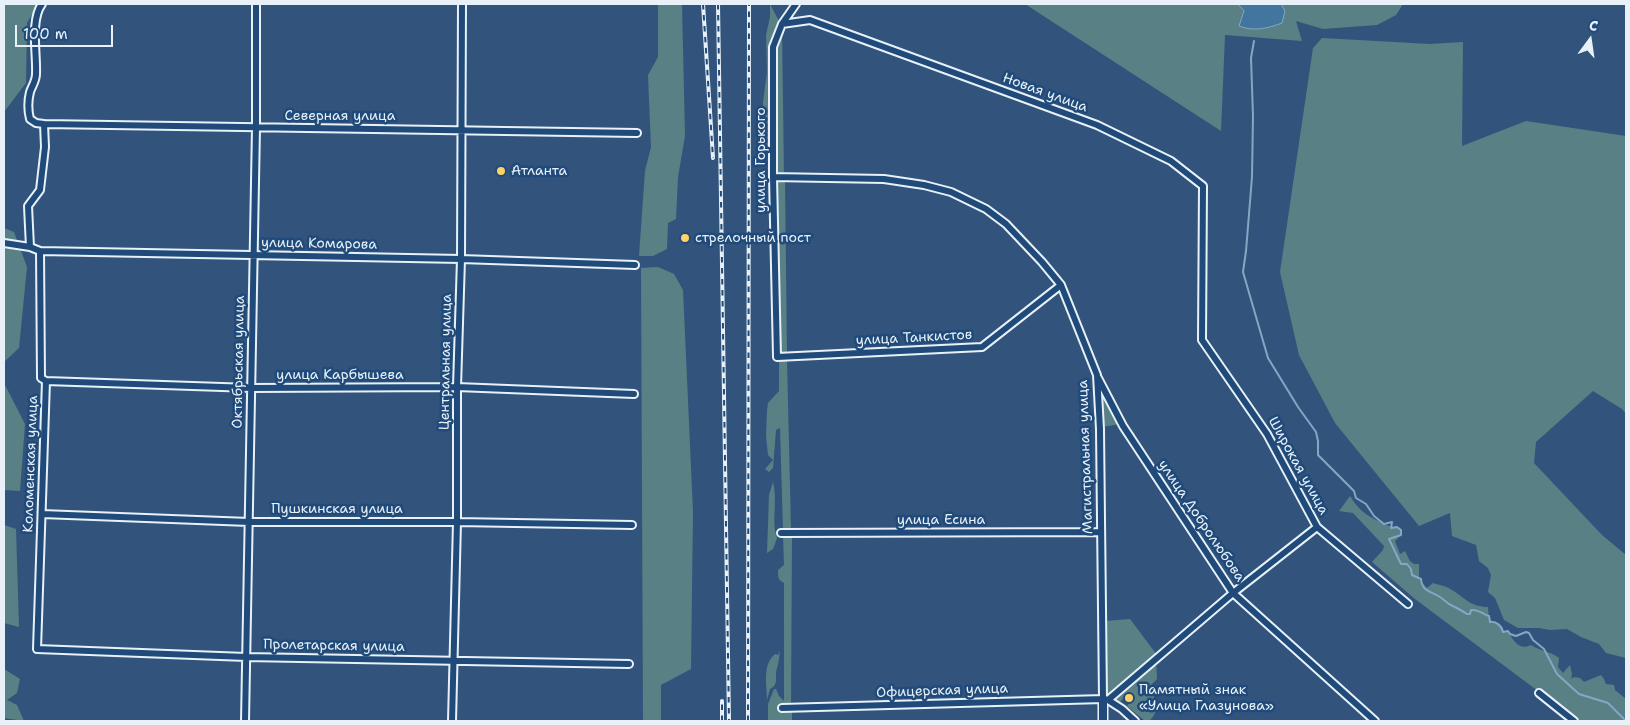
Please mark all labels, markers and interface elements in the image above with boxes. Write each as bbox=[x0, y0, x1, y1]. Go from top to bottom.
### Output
scale bar bbox=[18, 15, 115, 47]
north arrow bbox=[1565, 15, 1615, 65]
text: С bbox=[1587, 16, 1600, 35]
text: 100 m bbox=[23, 24, 68, 44]
street label: Новая улица bbox=[1000, 70, 1090, 116]
street label: улица Горького bbox=[753, 107, 769, 213]
street label: Северная улица bbox=[285, 108, 395, 124]
place label: Атланта bbox=[511, 163, 567, 179]
marker: Атланта bbox=[495, 165, 507, 177]
place label: стрелочный пост bbox=[695, 230, 811, 246]
marker: стрелочный пост bbox=[679, 232, 691, 244]
street label: улица Комарова bbox=[261, 235, 377, 253]
street label: Центральная улица bbox=[436, 294, 456, 430]
street label: Октябрьская улица bbox=[229, 295, 249, 429]
street label: улица Танкистов bbox=[855, 327, 973, 349]
street label: улица Карбышева bbox=[276, 367, 404, 383]
street label: Магистральная улица bbox=[1075, 380, 1097, 534]
street label: Коломенская улица bbox=[20, 395, 42, 533]
street label: Широкая улица bbox=[1264, 414, 1332, 518]
street label: улица Добролюбова bbox=[1154, 457, 1248, 585]
street label: Пушкинская улица bbox=[271, 501, 403, 517]
street label: улица Есина bbox=[897, 512, 985, 528]
street label: Пролетарская улица bbox=[263, 636, 405, 656]
street label: Офицерская улица bbox=[876, 680, 1008, 702]
place label: Памятный знак «Улица Глазунова» bbox=[1139, 682, 1274, 714]
marker: Памятный знак «Улица Глазунова» bbox=[1123, 692, 1135, 704]

